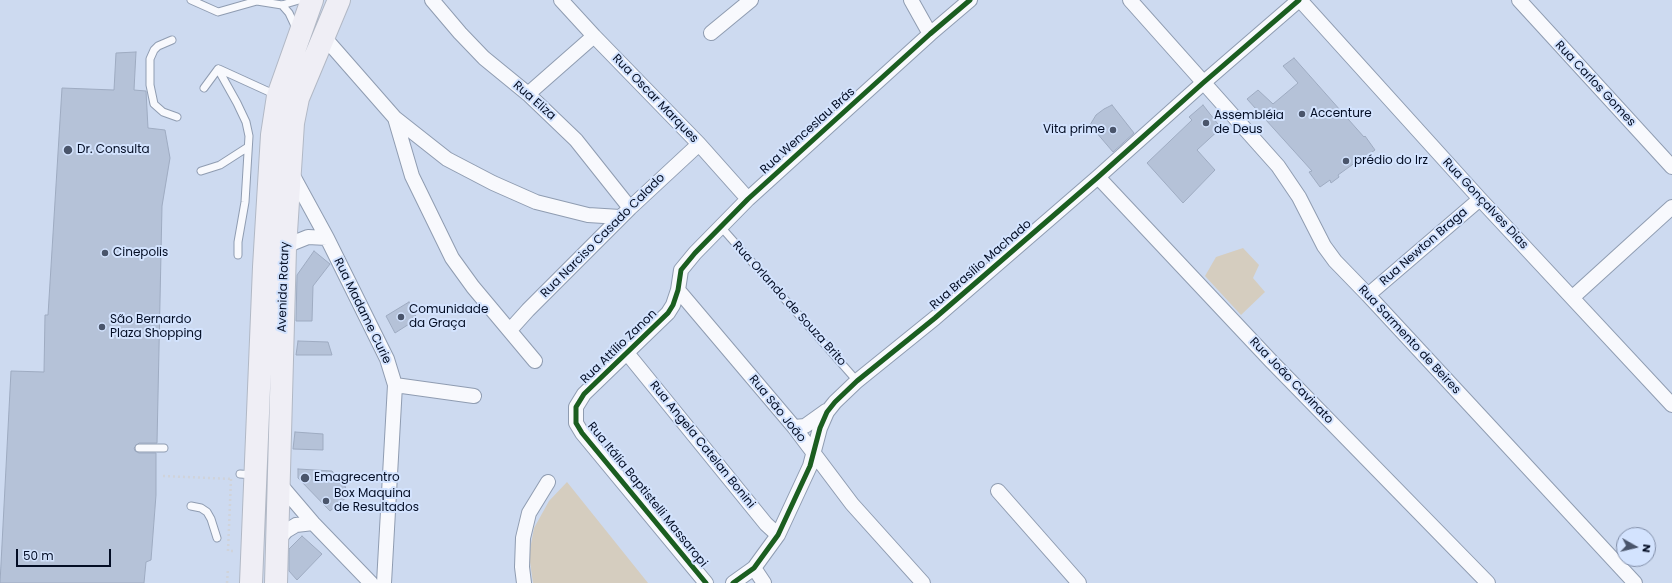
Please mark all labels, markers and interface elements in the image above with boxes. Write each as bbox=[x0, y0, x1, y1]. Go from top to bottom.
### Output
street label: Rua Carlos Gomes bbox=[1552, 38, 1638, 130]
street label: Rua Oscar Marques bbox=[609, 52, 701, 146]
street label: Rua Eliza bbox=[510, 79, 558, 123]
street label: Rua Wenceslau Brás bbox=[758, 85, 858, 177]
place label: Accenture bbox=[1310, 107, 1372, 121]
place label: Assembléia de Deus bbox=[1214, 109, 1284, 137]
marker: Accenture bbox=[1297, 109, 1307, 119]
marker: Assembléia de Deus bbox=[1201, 118, 1211, 128]
place label: Vita prime bbox=[1043, 123, 1105, 137]
marker: Vita prime bbox=[1108, 125, 1118, 135]
place label: Dr. Consulta bbox=[77, 143, 150, 157]
marker: Dr. Consulta bbox=[62, 144, 74, 156]
place label: prédio do lrz bbox=[1354, 154, 1428, 168]
marker: prédio do lrz bbox=[1341, 156, 1351, 166]
street label: Rua Gonçalves Dias bbox=[1439, 156, 1531, 252]
street label: Rua Narciso Casado Calado bbox=[538, 171, 668, 301]
street label: Rua Newton Braga bbox=[1377, 205, 1471, 289]
street label: Rua Brasílio Machado bbox=[927, 217, 1035, 313]
street label: Rua Orlando de Souza Brito bbox=[729, 239, 849, 369]
street label: Avenida Rotary bbox=[275, 241, 293, 333]
place label: Cinepolis bbox=[113, 246, 168, 260]
marker: Cinepolis bbox=[100, 248, 110, 258]
street label: Rua Madame Curie bbox=[330, 256, 394, 366]
street label: Rua Sarmento de Beires bbox=[1355, 283, 1463, 397]
place label: Comunidade da Graça bbox=[409, 303, 488, 331]
street label: Rua Attílio Zanon bbox=[578, 307, 660, 387]
marker: Comunidade da Graça bbox=[396, 312, 406, 322]
place label: São Bernardo Plaza Shopping bbox=[110, 313, 202, 341]
marker: São Bernardo Plaza Shopping bbox=[97, 322, 107, 332]
street label: Rua João Cavinato bbox=[1246, 335, 1336, 427]
street label: Rua São João bbox=[746, 373, 808, 445]
street label: Rua Angela Catelan Bonini bbox=[646, 379, 758, 511]
street label: Rua Itália Baptistelli Massaropi bbox=[584, 420, 710, 570]
place label: Emagrecentro bbox=[314, 471, 400, 485]
marker: Emagrecentro bbox=[299, 472, 311, 484]
place label: Box Maquina de Resultados bbox=[334, 487, 419, 515]
marker: Box Maquina de Resultados bbox=[321, 496, 331, 506]
north arrow bbox=[1616, 527, 1656, 567]
scale bar bbox=[18, 541, 113, 567]
text: N bbox=[1638, 543, 1655, 554]
text: 50 m bbox=[23, 547, 54, 564]

